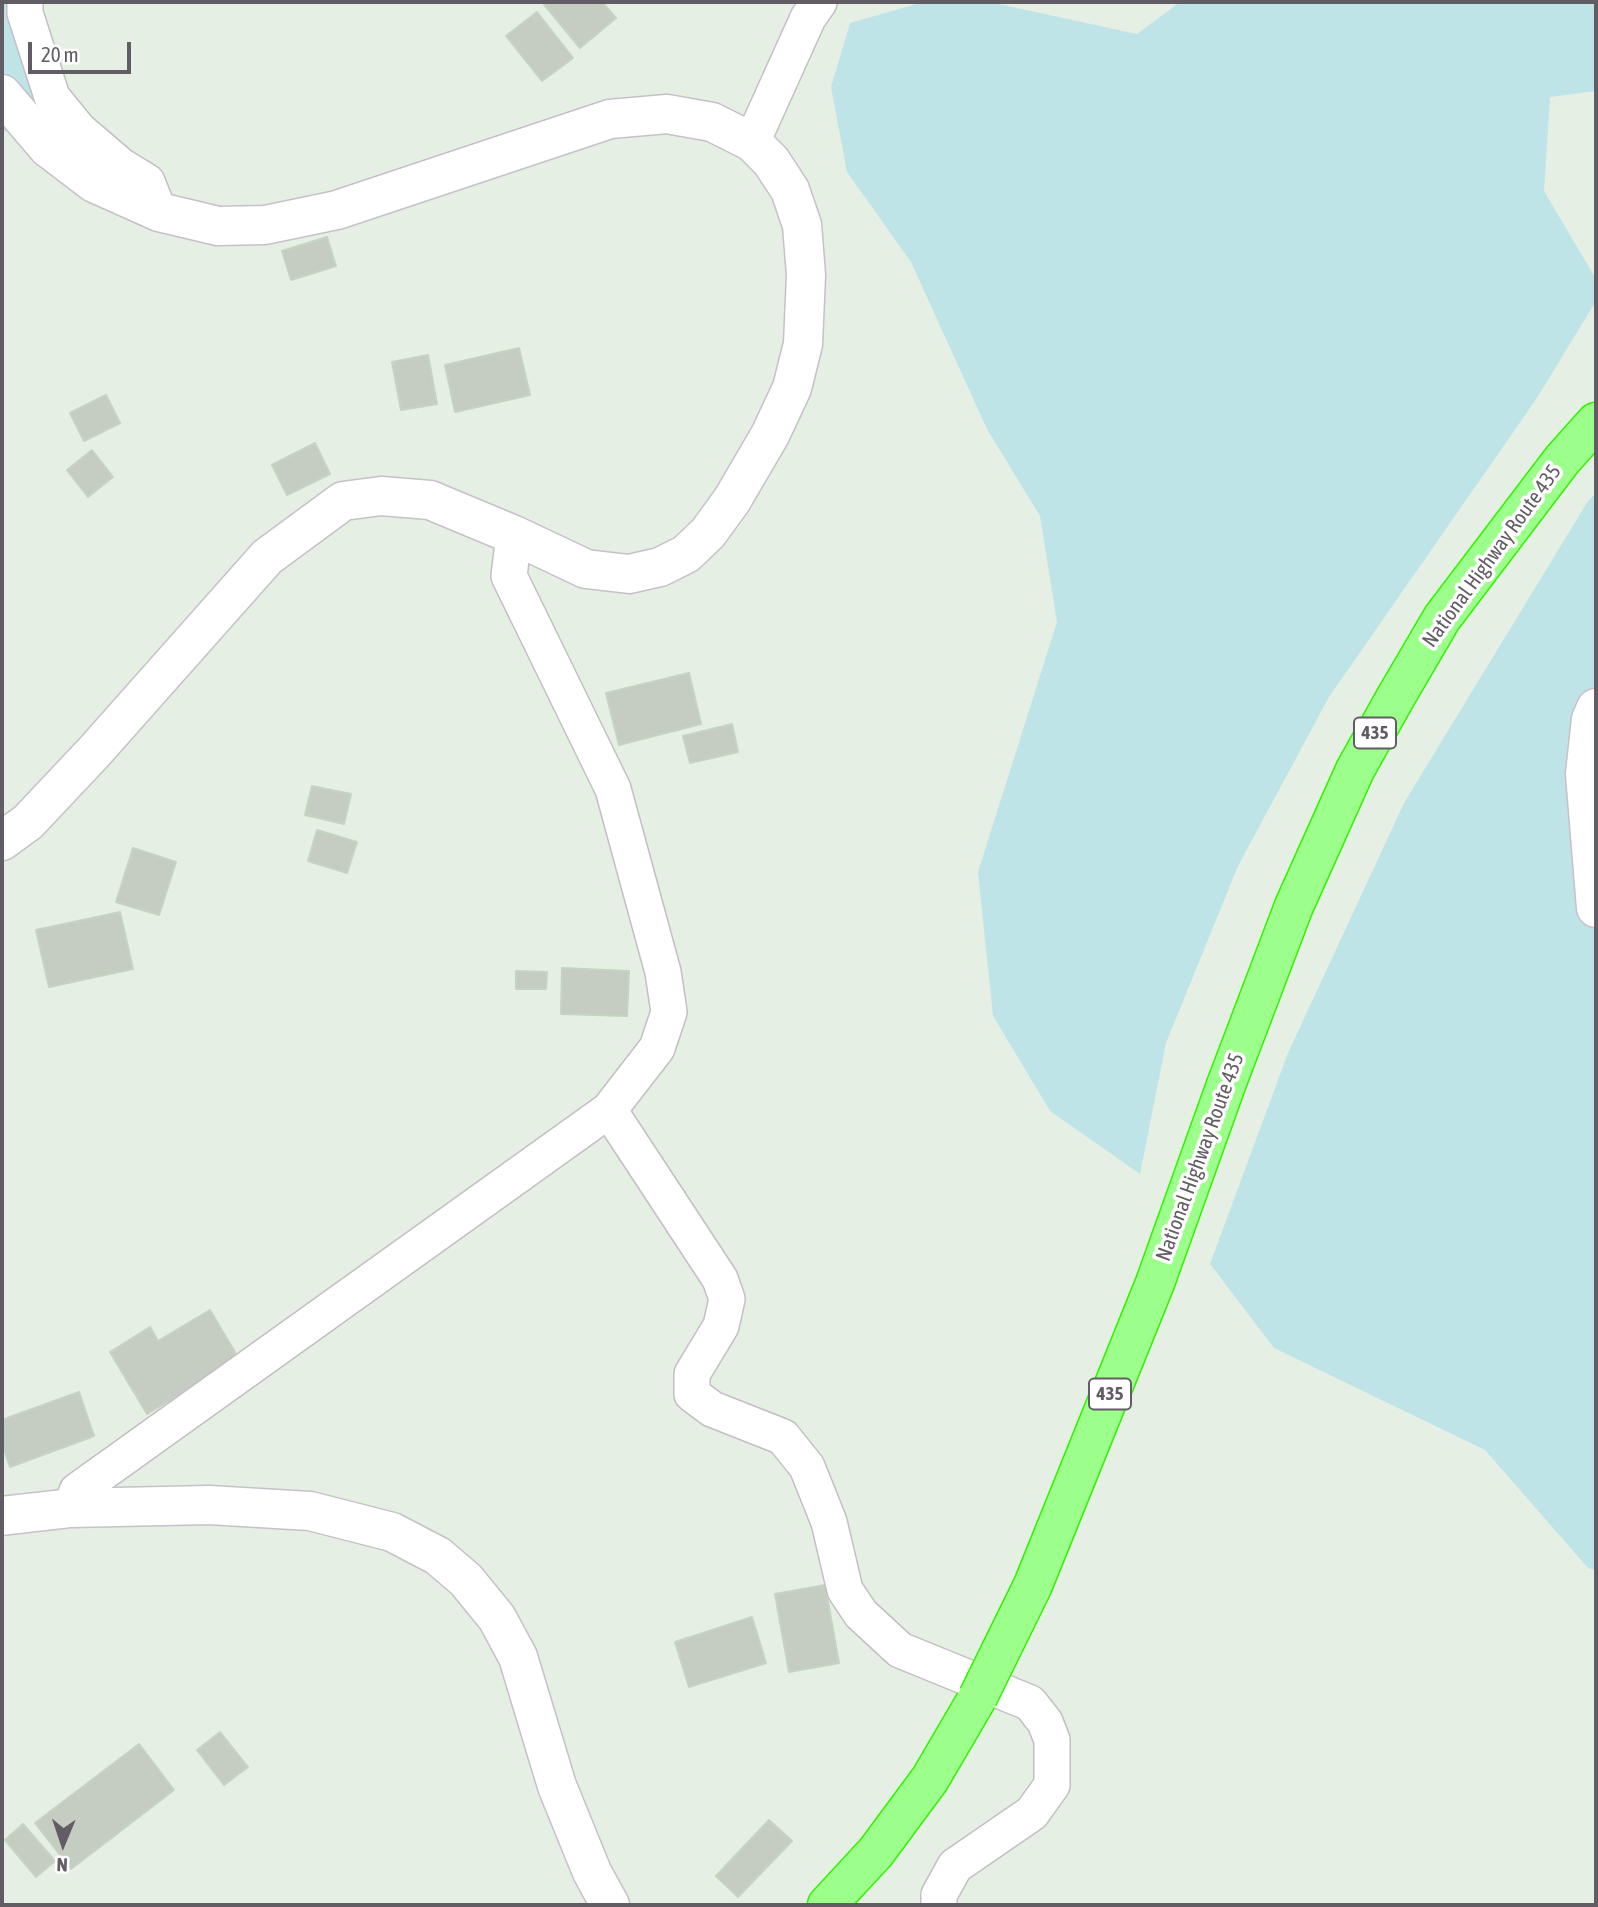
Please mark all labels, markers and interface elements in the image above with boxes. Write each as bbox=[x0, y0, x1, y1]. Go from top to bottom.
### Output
scale bar bbox=[32, 28, 135, 72]
text: 20 m bbox=[41, 42, 79, 66]
street label: National Highway Route 435 bbox=[1417, 460, 1567, 652]
road number: 435 bbox=[1354, 718, 1396, 748]
street label: National Highway Route 435 bbox=[1151, 1050, 1249, 1264]
road number: 435 bbox=[1089, 1378, 1131, 1410]
north arrow bbox=[28, 1809, 98, 1879]
text: N bbox=[56, 1854, 68, 1876]

